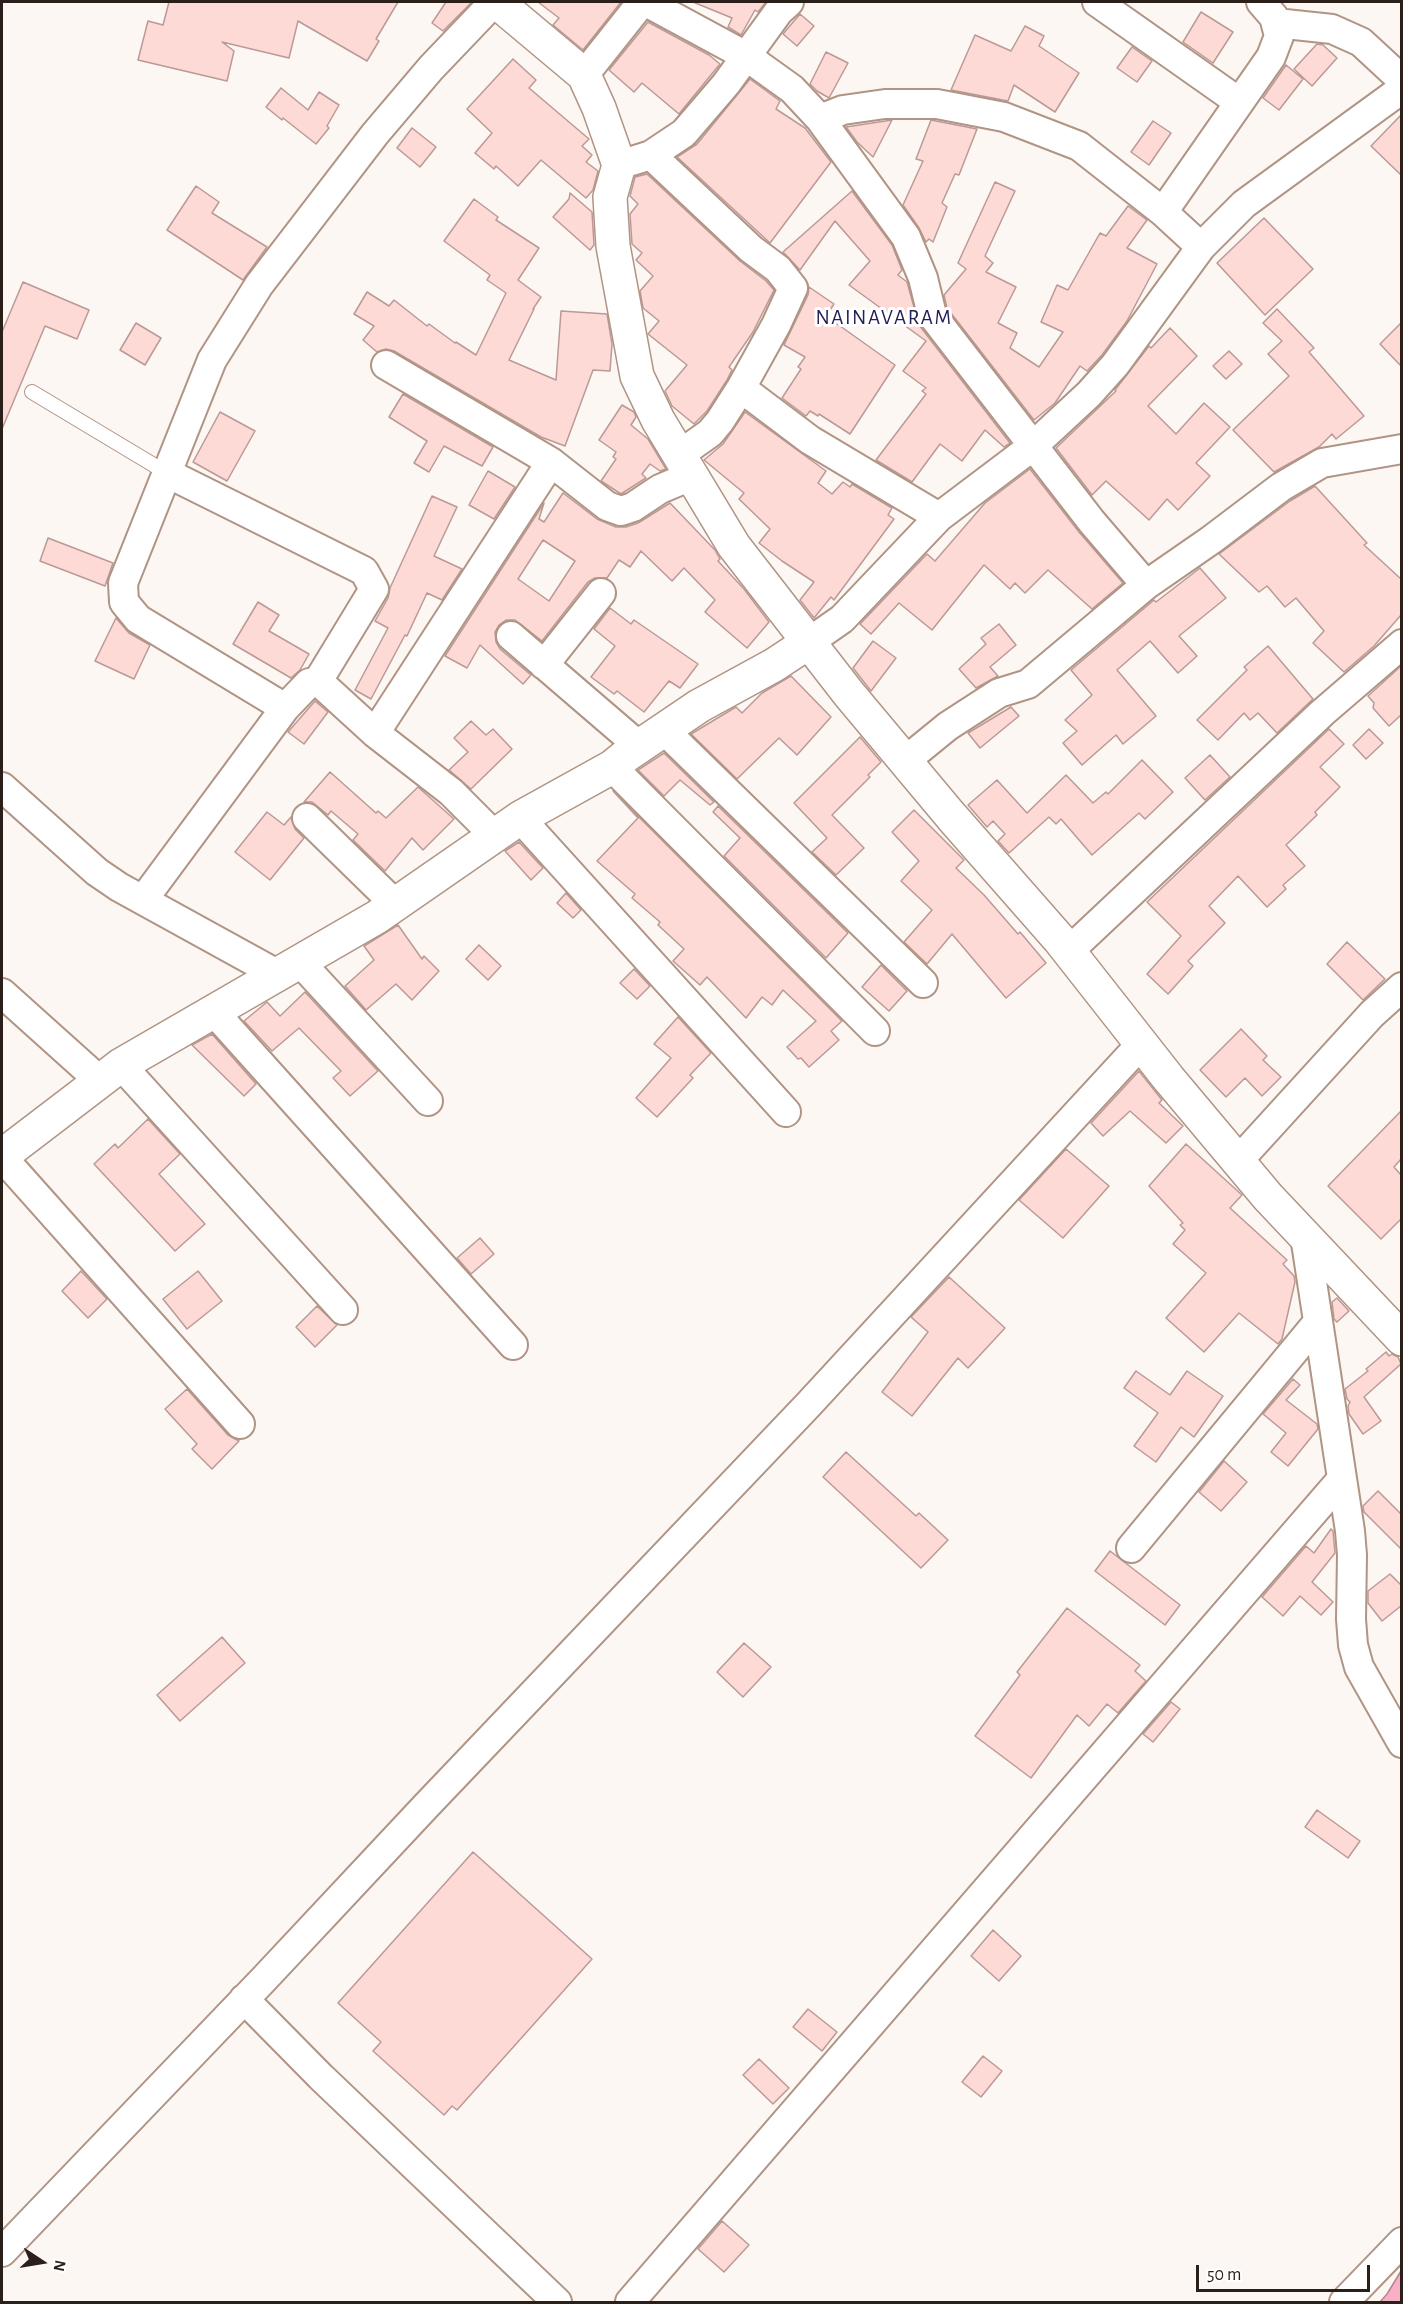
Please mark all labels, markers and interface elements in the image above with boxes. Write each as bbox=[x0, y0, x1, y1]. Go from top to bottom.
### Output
district label: NAINAVARAM bbox=[815, 305, 953, 331]
north arrow bbox=[12, 2232, 72, 2292]
scale bar bbox=[1199, 2253, 1373, 2291]
text: N bbox=[51, 2259, 69, 2273]
text: 50 m bbox=[1207, 2266, 1241, 2284]

